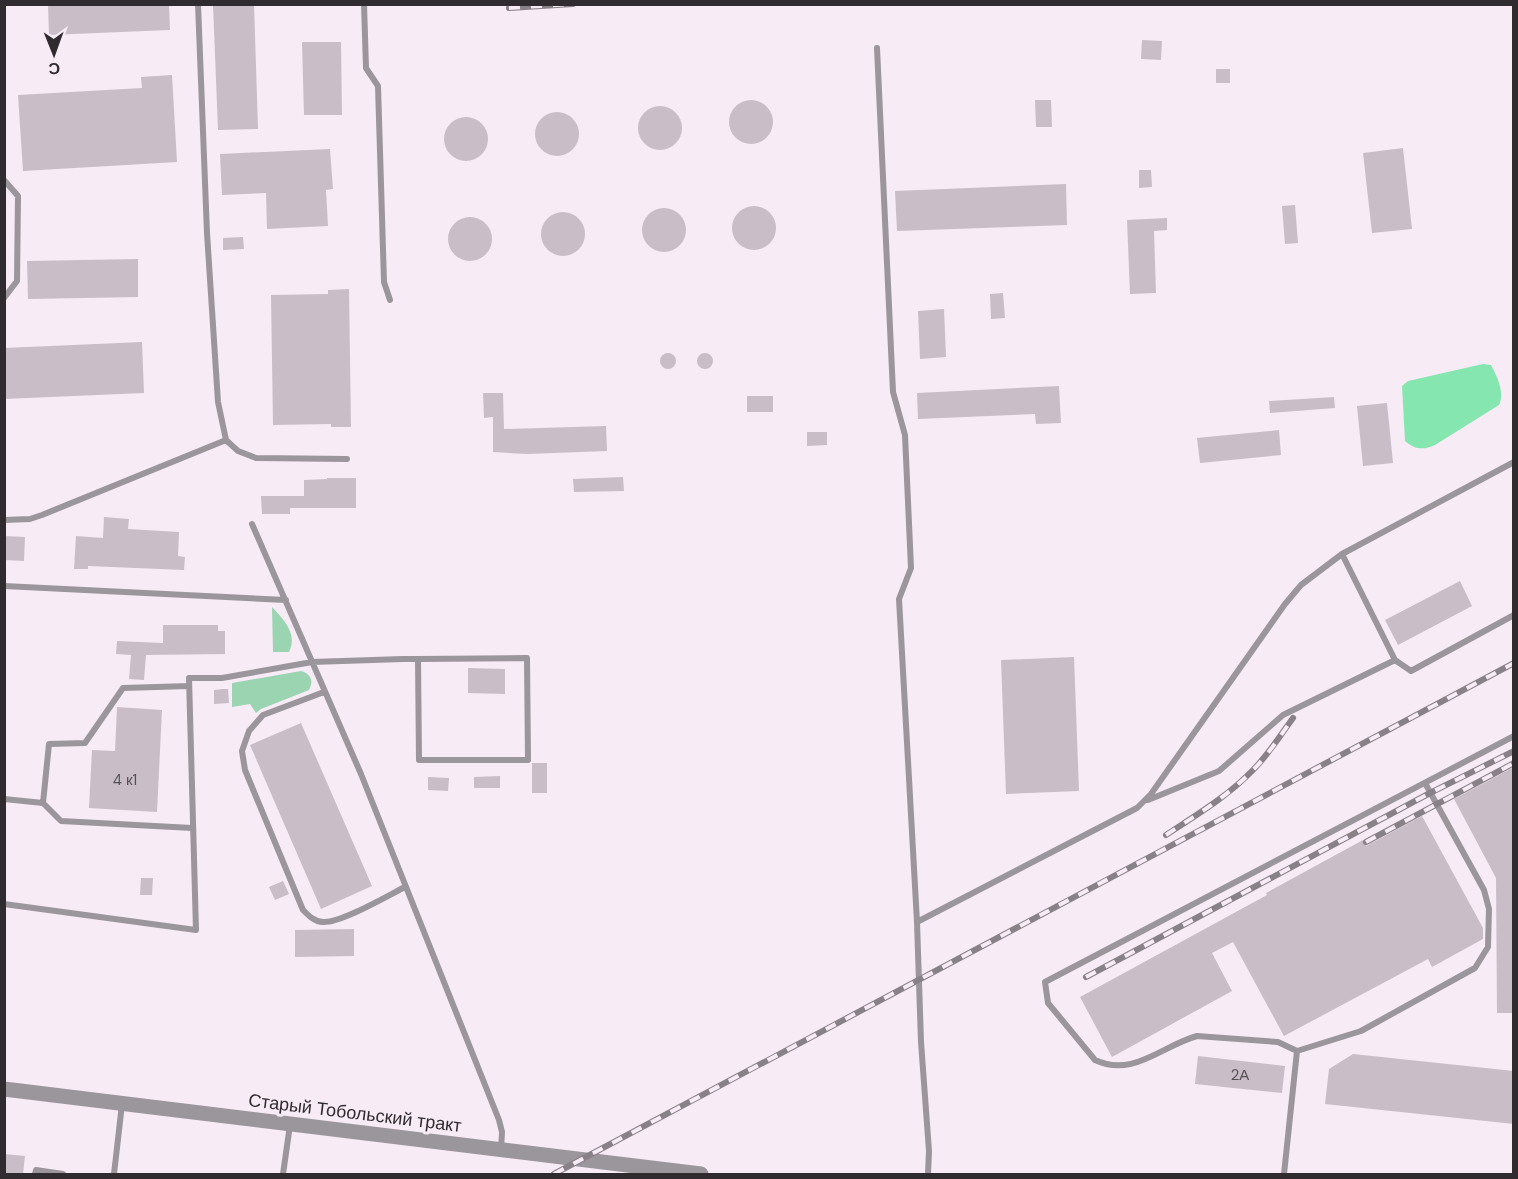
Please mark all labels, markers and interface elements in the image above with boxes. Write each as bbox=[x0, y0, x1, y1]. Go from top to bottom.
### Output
north arrow bbox=[24, 24, 84, 84]
text: С bbox=[48, 58, 60, 79]
house number: 4 к1 bbox=[113, 770, 137, 790]
house number: 2А bbox=[1231, 1065, 1249, 1085]
street label: Старый Тобольский тракт bbox=[247, 1088, 463, 1138]

